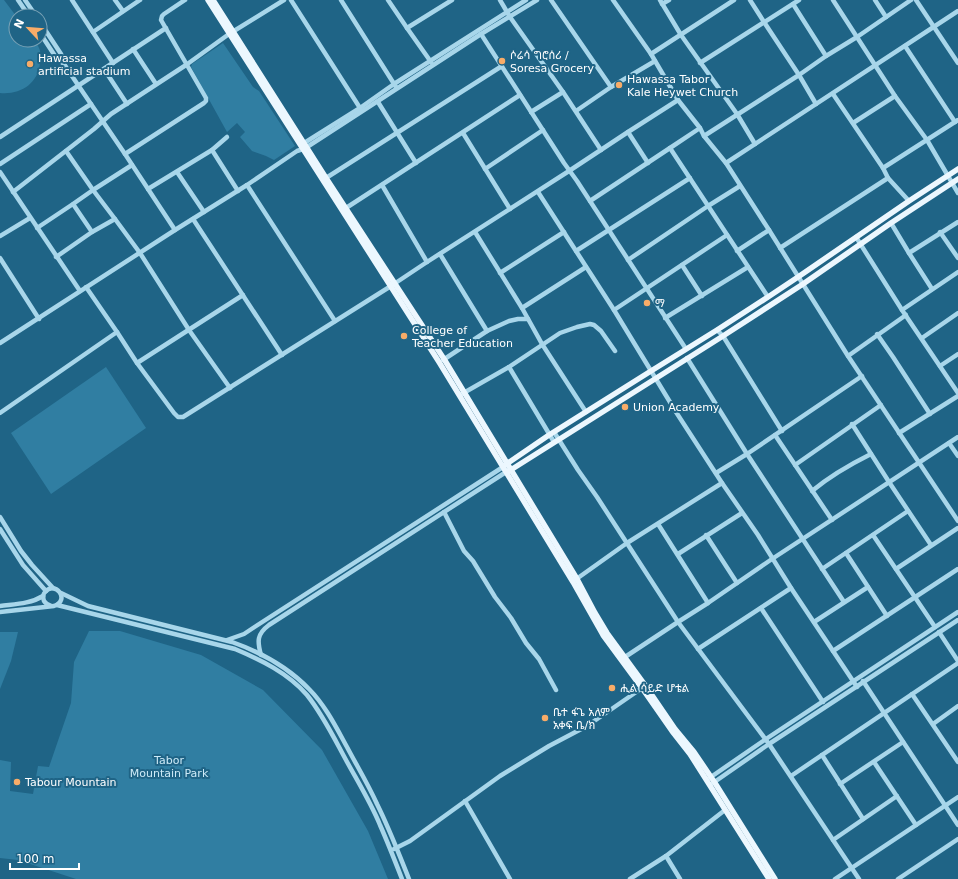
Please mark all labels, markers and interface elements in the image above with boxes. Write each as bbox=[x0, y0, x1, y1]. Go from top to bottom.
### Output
north arrow bbox=[8, 8, 48, 48]
text: N bbox=[12, 17, 27, 31]
place label: ሶሬሳ ግሮሰሪ / Soresa Grocery bbox=[510, 49, 595, 75]
place label: Hawassa artificial stadium bbox=[38, 52, 130, 78]
marker: ሶሬሳ ግሮሰሪ / Soresa Grocery bbox=[497, 56, 507, 66]
marker: Hawassa artificial stadium bbox=[25, 59, 35, 69]
place label: Hawassa Tabor Kale Heywet Church bbox=[627, 73, 738, 99]
marker: Hawassa Tabor Kale Heywet Church bbox=[614, 80, 624, 90]
place label: ማ bbox=[655, 297, 665, 310]
marker: ማ bbox=[642, 298, 652, 308]
place label: College of Teacher Education bbox=[411, 324, 513, 350]
marker: College of Teacher Education bbox=[399, 331, 409, 341]
place label: Union Academy bbox=[633, 401, 720, 414]
marker: Union Academy bbox=[620, 402, 630, 412]
place label: ሒል ሳይድ ሆቴል bbox=[620, 682, 690, 695]
marker: ሒል ሳይድ ሆቴል bbox=[607, 683, 617, 693]
place label: ቤተ ፋጌ አለም አቀፍ ቤ/ክ bbox=[553, 706, 610, 732]
marker: ቤተ ፋጌ አለም አቀፍ ቤ/ክ bbox=[540, 713, 550, 723]
park label: Tabor Mountain Park bbox=[130, 754, 209, 780]
place label: Tabour Mountain bbox=[24, 776, 117, 789]
marker: Tabour Mountain bbox=[12, 777, 22, 787]
scale bar bbox=[10, 845, 79, 871]
text: 100 m bbox=[16, 852, 54, 866]

